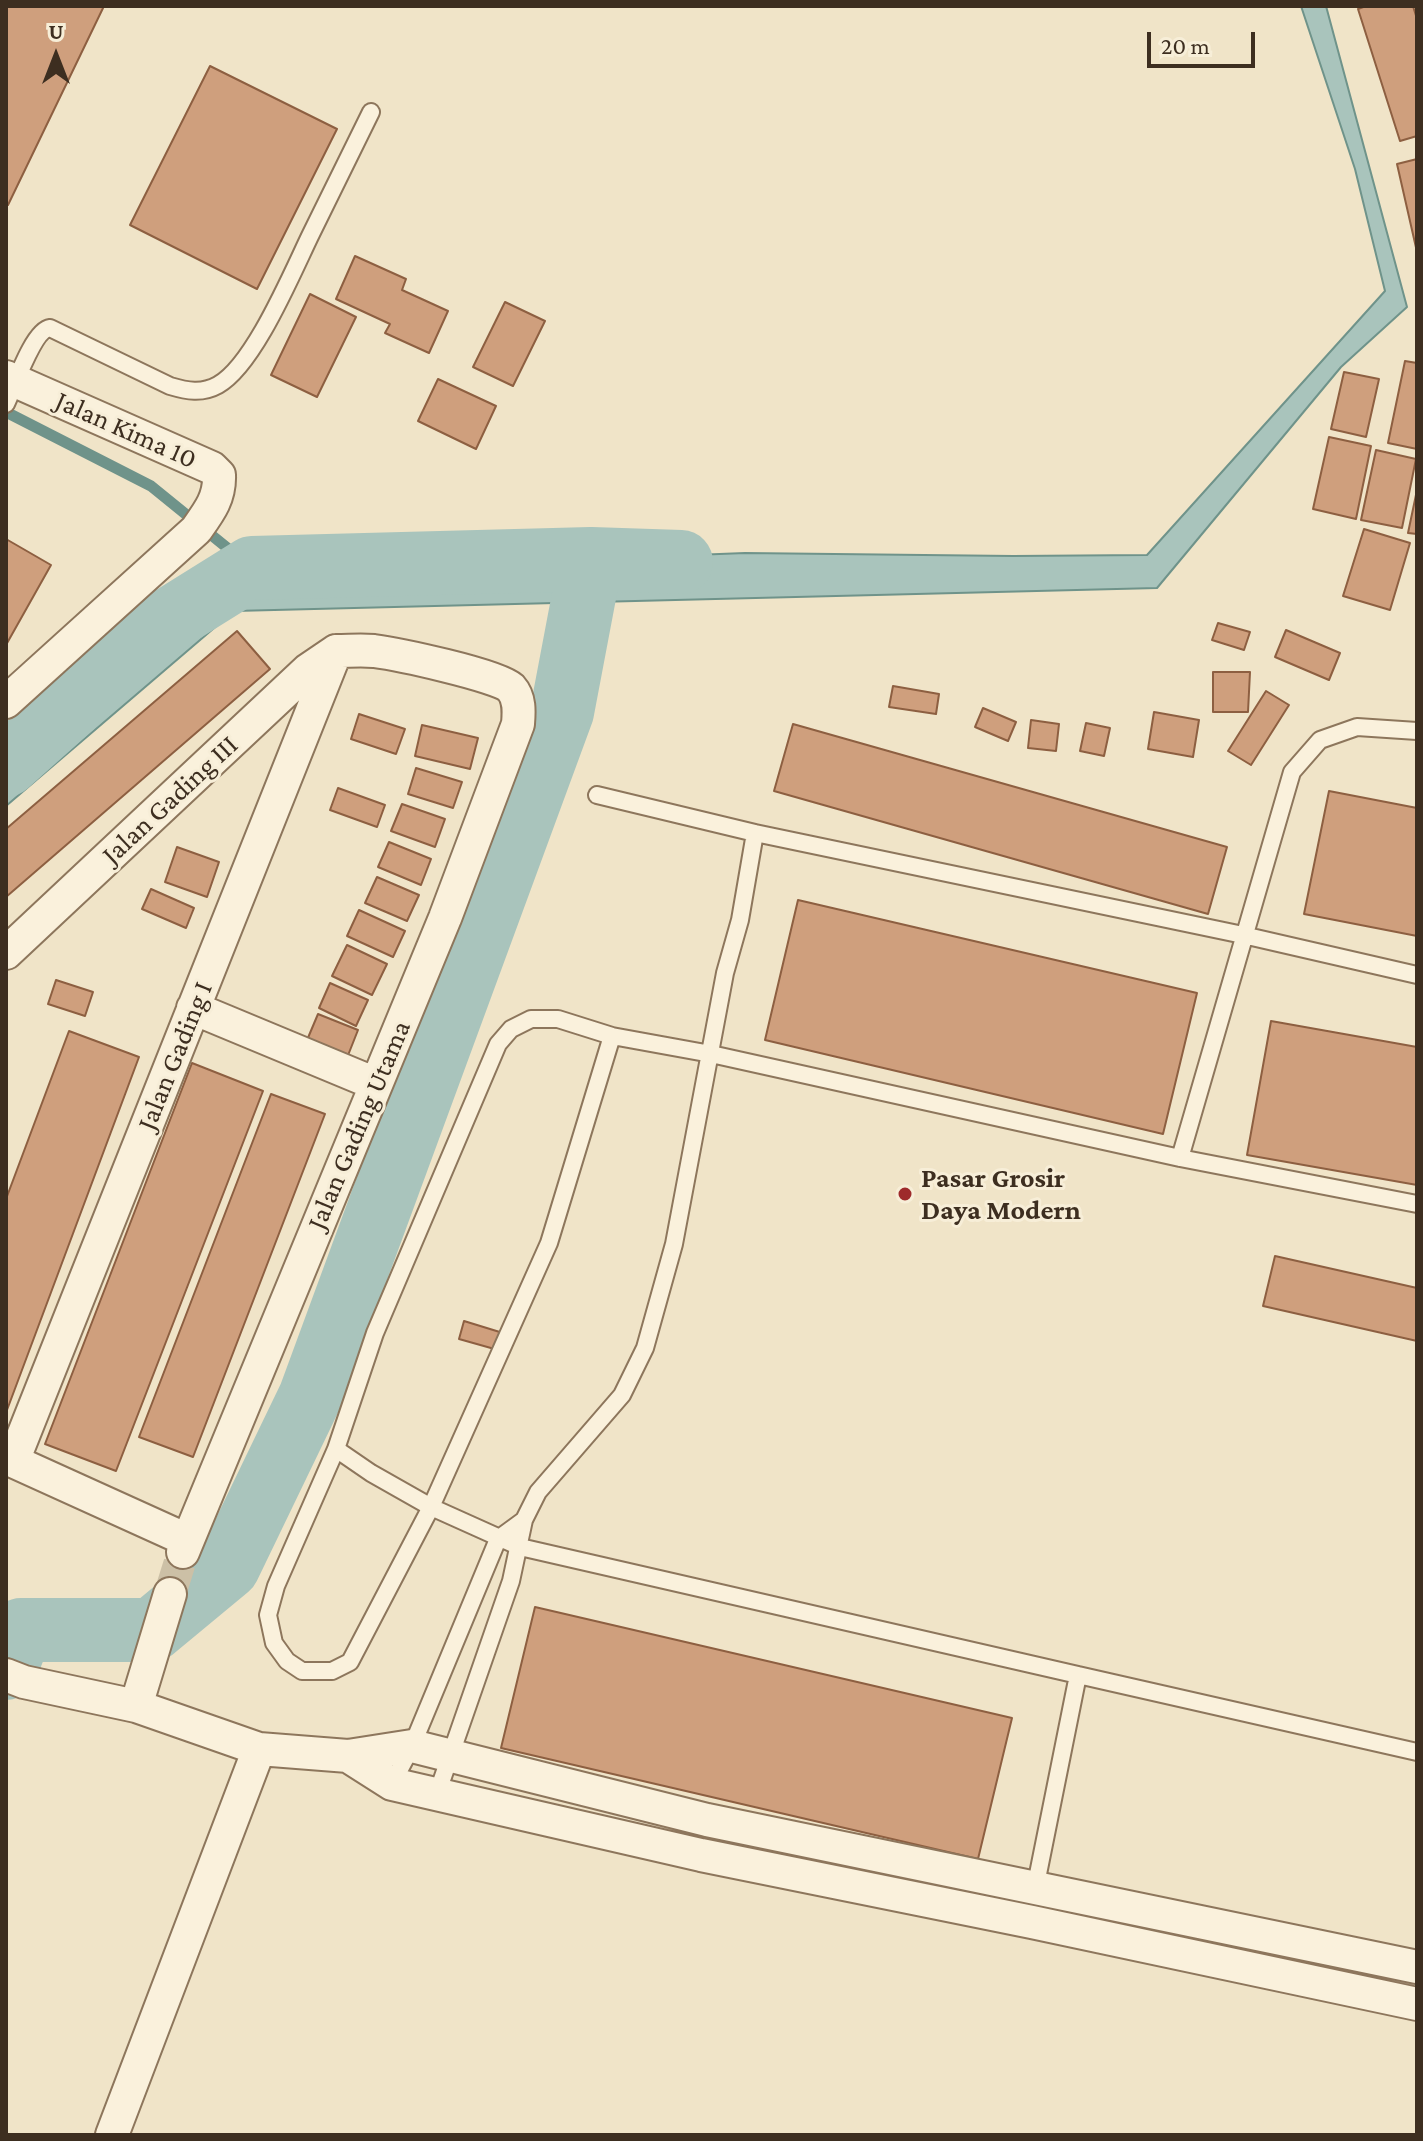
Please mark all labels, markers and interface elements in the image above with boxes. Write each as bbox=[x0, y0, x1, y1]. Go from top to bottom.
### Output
north arrow bbox=[16, 16, 96, 96]
scale bar bbox=[1151, 16, 1259, 66]
text: U bbox=[48, 19, 64, 44]
text: 20 m bbox=[1161, 32, 1210, 59]
street label: Jalan Kima 10 bbox=[50, 384, 202, 476]
street label: Jalan Gading III bbox=[95, 728, 245, 872]
street label: Jalan Gading I bbox=[130, 977, 220, 1135]
street label: Jalan Gading Utama bbox=[300, 1015, 418, 1235]
place label: Pasar Grosir Daya Modern bbox=[921, 1161, 1081, 1227]
marker: Pasar Grosir Daya Modern bbox=[896, 1185, 914, 1203]

